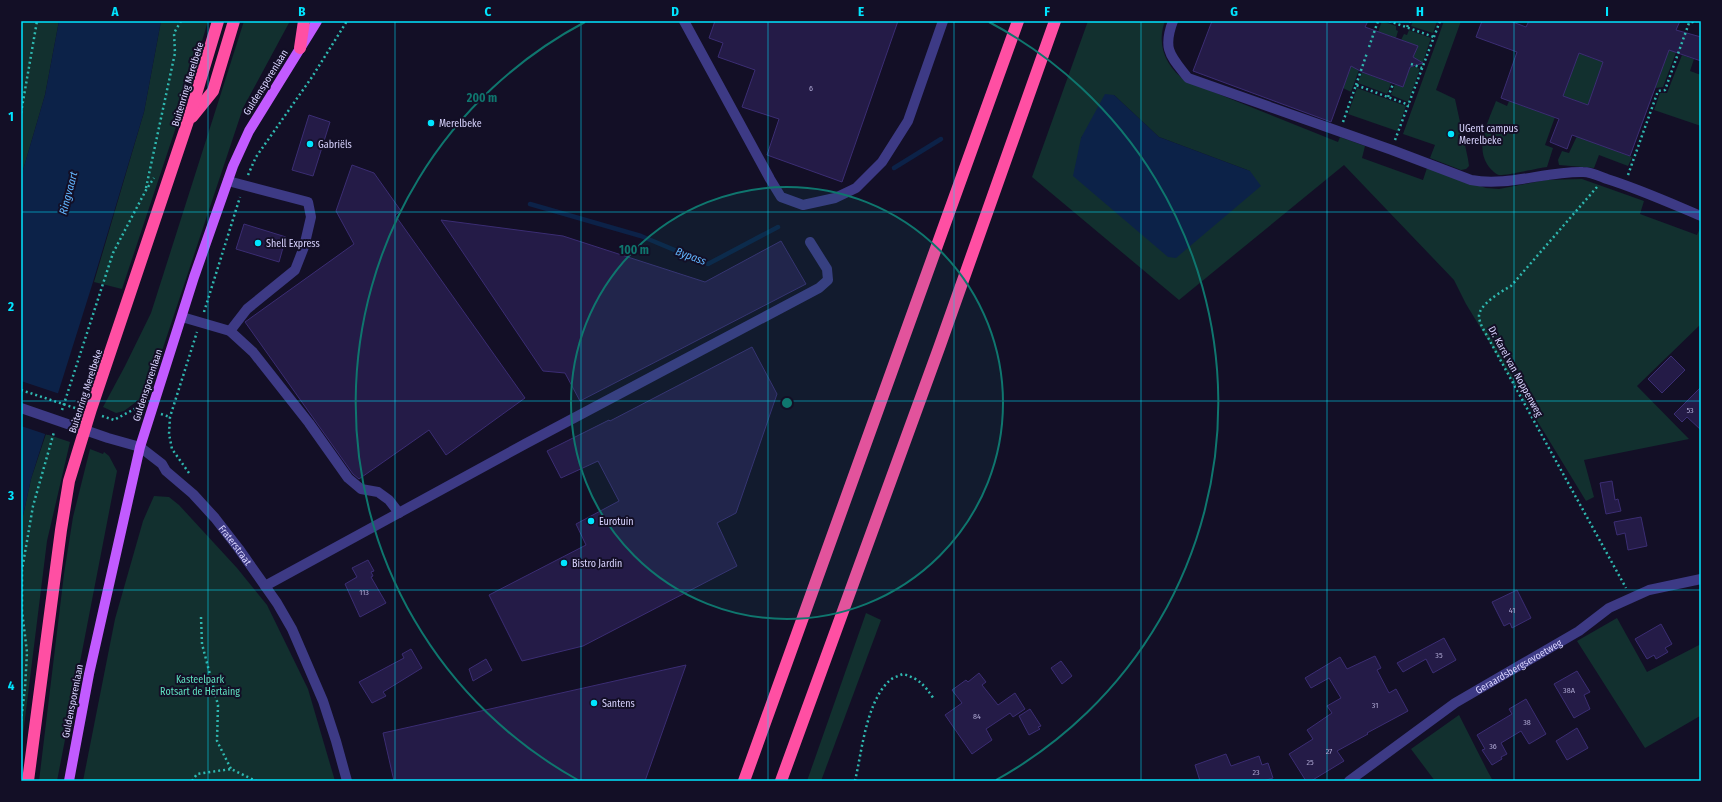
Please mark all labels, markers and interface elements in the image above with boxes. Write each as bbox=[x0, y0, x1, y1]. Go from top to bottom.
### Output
text: A bbox=[110, 4, 119, 19]
text: B bbox=[298, 4, 306, 19]
text: C bbox=[485, 4, 492, 19]
text: D bbox=[671, 4, 679, 19]
text: E bbox=[858, 4, 864, 19]
text: F bbox=[1044, 4, 1050, 19]
text: G bbox=[1230, 4, 1238, 19]
text: H bbox=[1416, 4, 1424, 19]
text: I bbox=[1605, 4, 1609, 19]
street label: Buitenring Merelbeke bbox=[169, 41, 207, 128]
street label: Guldensporenlaan bbox=[241, 48, 291, 118]
house number: 6 bbox=[809, 84, 813, 93]
text: 200 m bbox=[466, 91, 497, 105]
text: 1 bbox=[8, 109, 14, 124]
marker: Merelbeke bbox=[426, 118, 436, 128]
place label: Merelbeke bbox=[439, 118, 482, 130]
place label: UGent campus Merelbeke bbox=[1459, 123, 1518, 147]
marker: UGent campus Merelbeke bbox=[1446, 129, 1456, 139]
marker: Gabriëls bbox=[305, 139, 315, 149]
place label: Gabriëls bbox=[318, 139, 352, 151]
water label: Ringvaart bbox=[57, 170, 81, 216]
marker: Shell Express bbox=[253, 238, 263, 248]
place label: Shell Express bbox=[266, 238, 320, 250]
text: 100 m bbox=[619, 243, 649, 257]
water label: Bypass bbox=[674, 245, 708, 268]
text: 2 bbox=[7, 299, 14, 314]
street label: Dr. Karel van Noppenweg bbox=[1485, 324, 1545, 419]
street label: Buitenring Merelbeke bbox=[67, 348, 105, 435]
street label: Guldensporenlaan bbox=[131, 348, 165, 423]
centre of rings bbox=[780, 396, 794, 410]
house number: 53 bbox=[1686, 406, 1694, 415]
text: 3 bbox=[7, 488, 14, 503]
marker: Eurotuin bbox=[586, 516, 596, 526]
place label: Eurotuin bbox=[599, 516, 634, 528]
street label: Fraterstraat bbox=[216, 523, 254, 569]
marker: Bistro Jardin bbox=[559, 558, 569, 568]
place label: Bistro Jardin bbox=[572, 558, 622, 570]
house number: 113 bbox=[359, 588, 369, 597]
house number: 41 bbox=[1509, 606, 1515, 615]
street label: Geraardsbergsevoetweg bbox=[1474, 637, 1565, 697]
house number: 35 bbox=[1435, 651, 1443, 660]
street label: Guldensporenlaan bbox=[60, 663, 86, 739]
park label: Kasteelpark Rotsart de Hertaing bbox=[160, 674, 240, 698]
text: 4 bbox=[8, 678, 15, 693]
house number: 38A bbox=[1563, 686, 1576, 695]
marker: Santens bbox=[589, 698, 599, 708]
place label: Santens bbox=[602, 698, 635, 710]
house number: 31 bbox=[1372, 701, 1378, 710]
house number: 84 bbox=[973, 712, 981, 721]
house number: 38 bbox=[1523, 718, 1531, 727]
house number: 36 bbox=[1489, 742, 1497, 751]
house number: 27 bbox=[1326, 747, 1333, 756]
house number: 25 bbox=[1306, 758, 1314, 767]
house number: 23 bbox=[1252, 768, 1260, 777]

